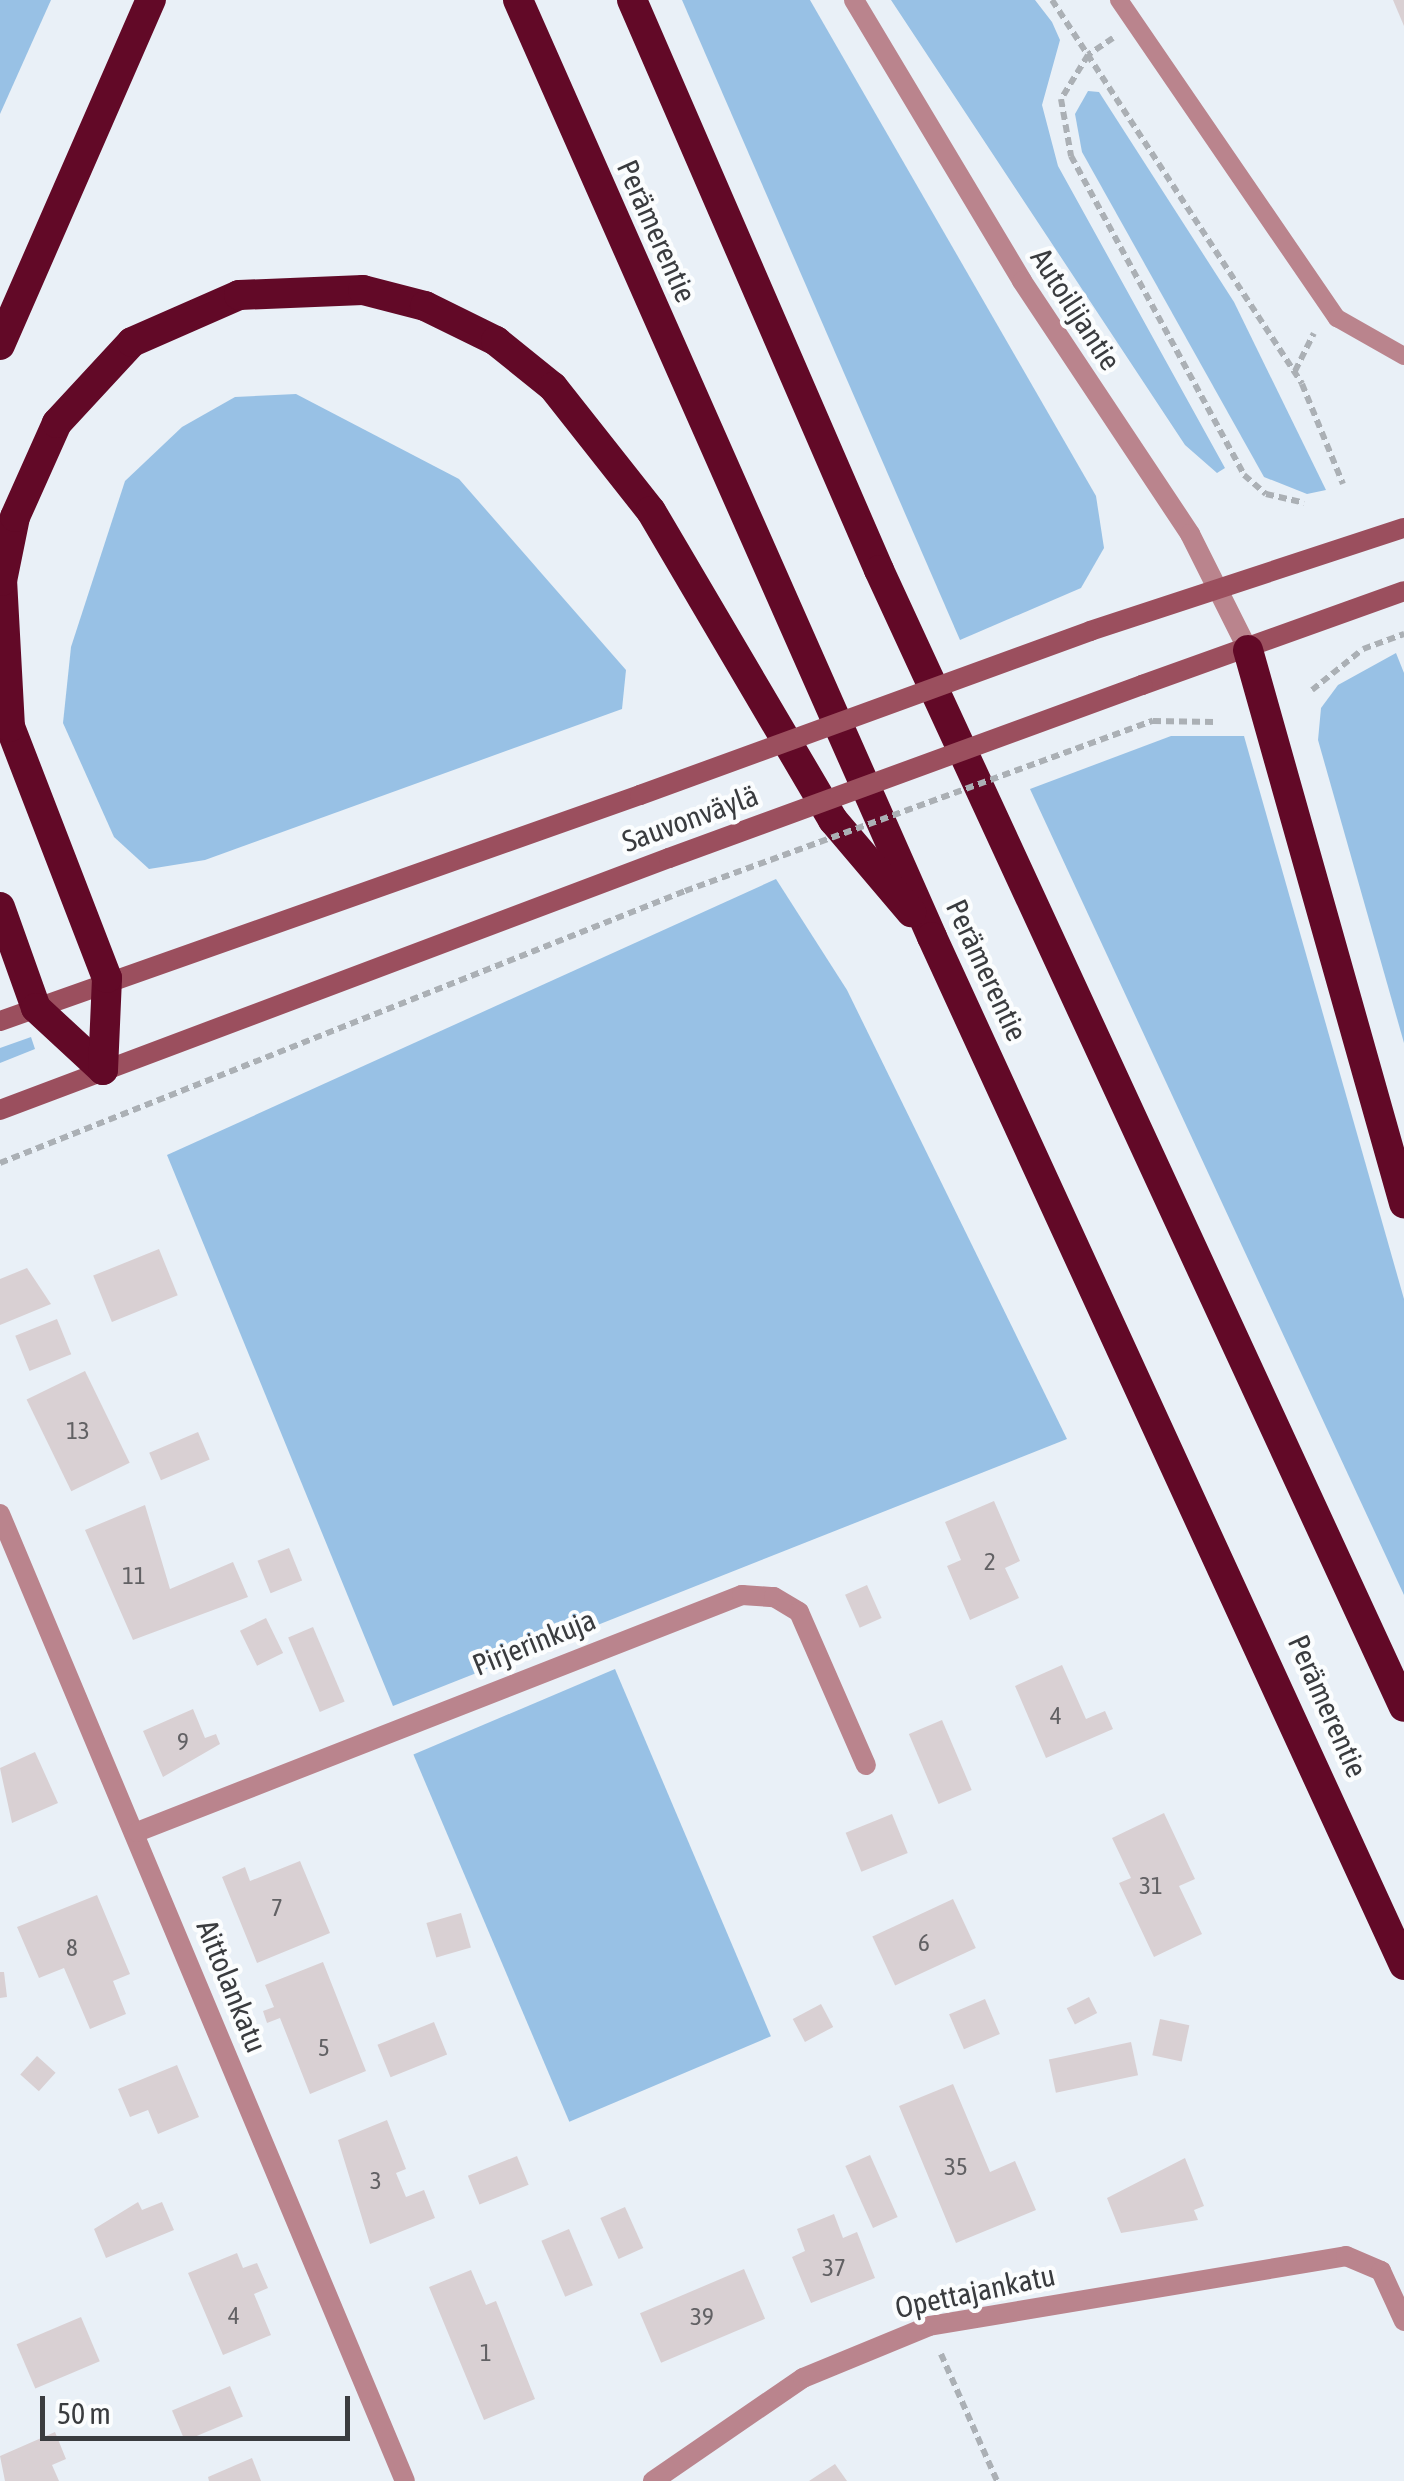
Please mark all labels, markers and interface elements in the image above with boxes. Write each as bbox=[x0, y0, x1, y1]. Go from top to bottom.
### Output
street label: Perämerentie bbox=[610, 154, 704, 308]
street label: Autoilijantie bbox=[1023, 241, 1129, 377]
street label: Sauvonväylä bbox=[617, 777, 763, 859]
street label: Perämerentie bbox=[939, 894, 1035, 1046]
house number: 13 bbox=[66, 1415, 90, 1445]
house number: 2 bbox=[984, 1546, 996, 1576]
house number: 11 bbox=[122, 1560, 146, 1590]
street label: Pirjerinkuja bbox=[467, 1601, 601, 1683]
street label: Perämerentie bbox=[1281, 1629, 1375, 1783]
house number: 4 bbox=[1050, 1700, 1062, 1730]
house number: 9 bbox=[177, 1726, 189, 1756]
house number: 31 bbox=[1139, 1870, 1163, 1900]
house number: 7 bbox=[271, 1892, 283, 1922]
street label: Aittolankatu bbox=[189, 1915, 275, 2057]
house number: 6 bbox=[918, 1927, 930, 1957]
house number: 8 bbox=[66, 1932, 78, 1962]
house number: 5 bbox=[318, 2032, 330, 2062]
house number: 35 bbox=[944, 2151, 968, 2181]
house number: 3 bbox=[370, 2165, 382, 2195]
house number: 37 bbox=[822, 2252, 846, 2282]
street label: Opettajankatu bbox=[892, 2257, 1058, 2325]
house number: 4 bbox=[228, 2300, 240, 2330]
house number: 39 bbox=[690, 2301, 714, 2331]
house number: 1 bbox=[480, 2337, 492, 2367]
scale bar bbox=[45, 2376, 355, 2438]
text: 50 m bbox=[57, 2396, 111, 2430]

